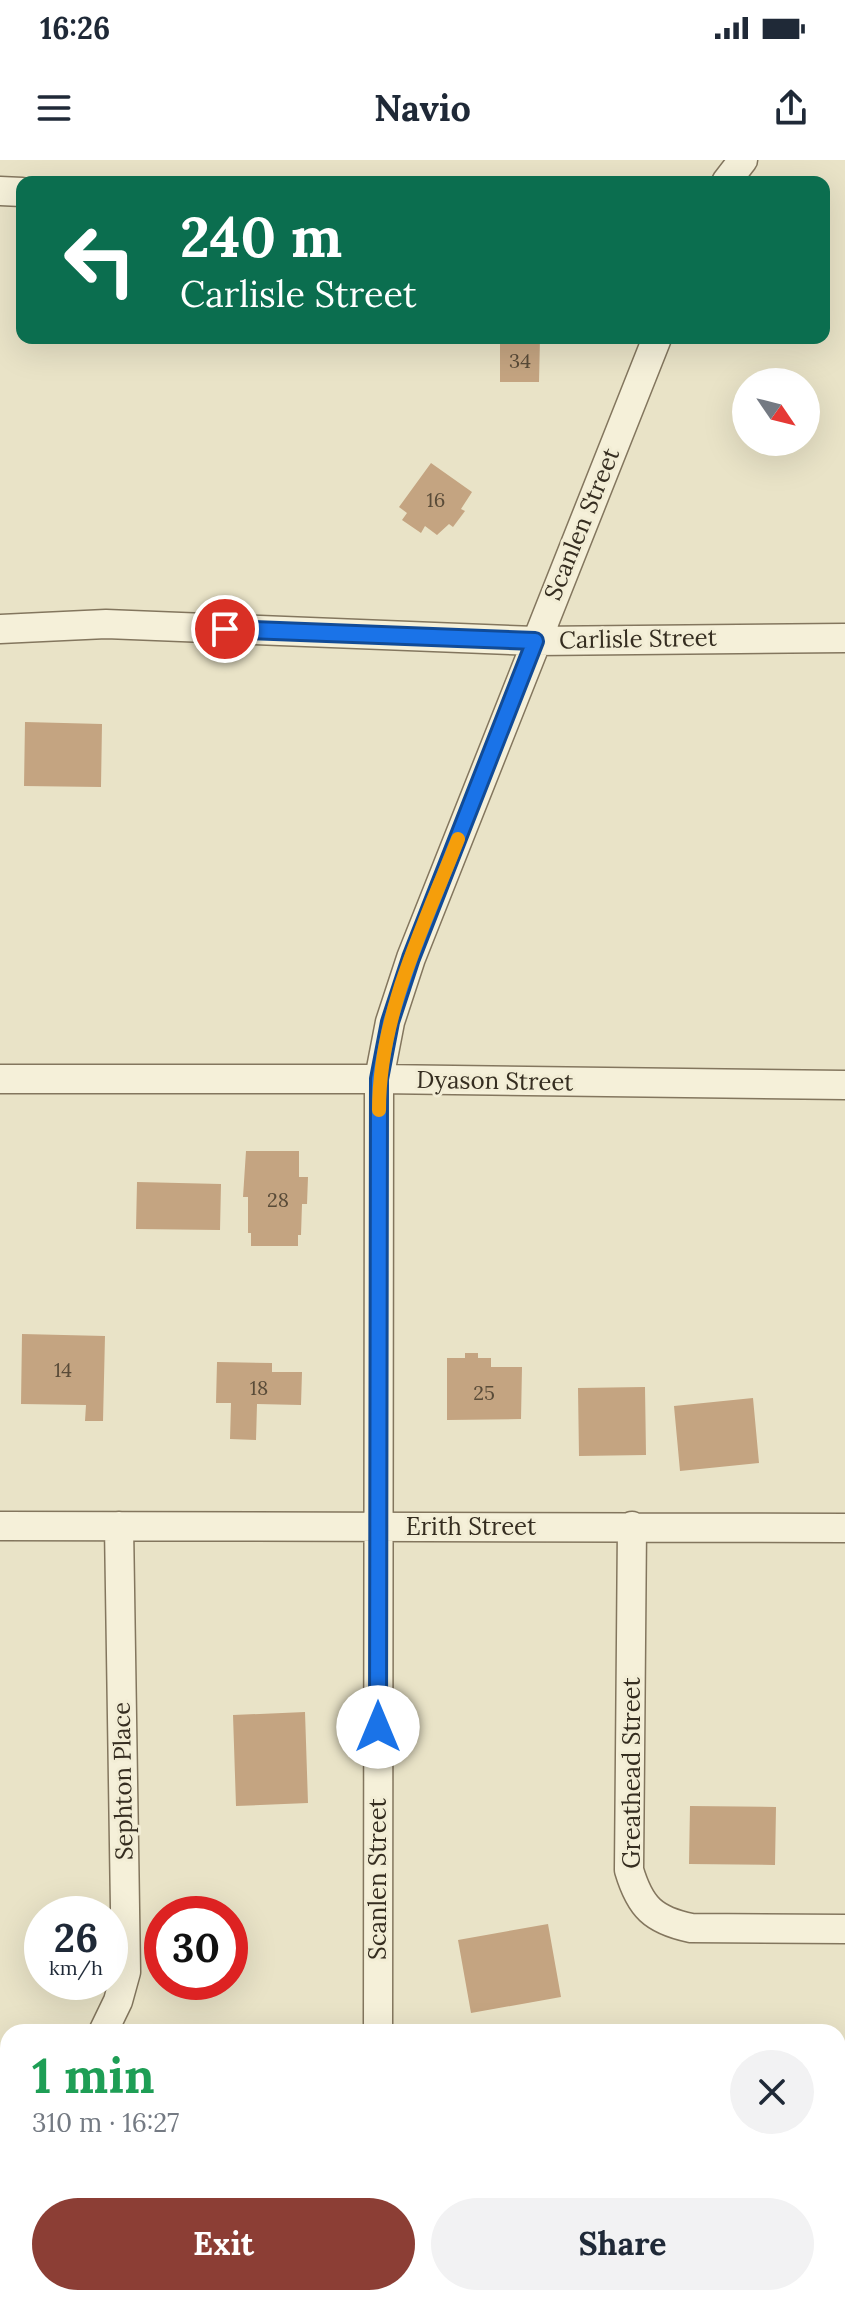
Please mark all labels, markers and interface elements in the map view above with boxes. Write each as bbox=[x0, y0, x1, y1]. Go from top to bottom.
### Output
text: 16:26 bbox=[40, 9, 110, 47]
text: Navio bbox=[374, 85, 471, 131]
icon: menu bbox=[32, 86, 76, 130]
icon: share bbox=[769, 86, 813, 130]
text: 240 m bbox=[180, 201, 342, 272]
icon: left bbox=[48, 208, 152, 312]
text: Carlisle Street bbox=[180, 271, 417, 317]
house number: 34 bbox=[509, 348, 531, 373]
north arrow bbox=[732, 368, 820, 456]
map controls bbox=[732, 368, 820, 456]
street label: Scanlen Street bbox=[537, 442, 626, 605]
house number: 16 bbox=[427, 487, 445, 512]
pin bbox=[191, 595, 259, 663]
icon: arrive bbox=[203, 607, 247, 651]
street label: Carlisle Street bbox=[559, 622, 718, 655]
street label: Dyason Street bbox=[416, 1064, 574, 1097]
house number: 28 bbox=[267, 1187, 289, 1212]
house number: 14 bbox=[54, 1357, 72, 1382]
house number: 18 bbox=[250, 1375, 268, 1400]
house number: 25 bbox=[473, 1380, 495, 1405]
street label: Erith Street bbox=[406, 1511, 537, 1542]
street label: Greathead Street bbox=[616, 1677, 647, 1869]
position arrow bbox=[336, 1685, 420, 1769]
street label: Sephton Place bbox=[106, 1702, 139, 1860]
street label: Scanlen Street bbox=[362, 1797, 393, 1960]
speed limit sign: 30 bbox=[144, 1896, 248, 2000]
text: 26 bbox=[54, 1912, 98, 1963]
text: km/h bbox=[49, 1955, 103, 1980]
text: 1 min bbox=[32, 2045, 155, 2106]
button: close bbox=[730, 2050, 814, 2134]
text: 310 m · 16:27 bbox=[32, 2106, 179, 2139]
button: Exit bbox=[32, 2198, 415, 2290]
button: Share bbox=[431, 2198, 814, 2290]

